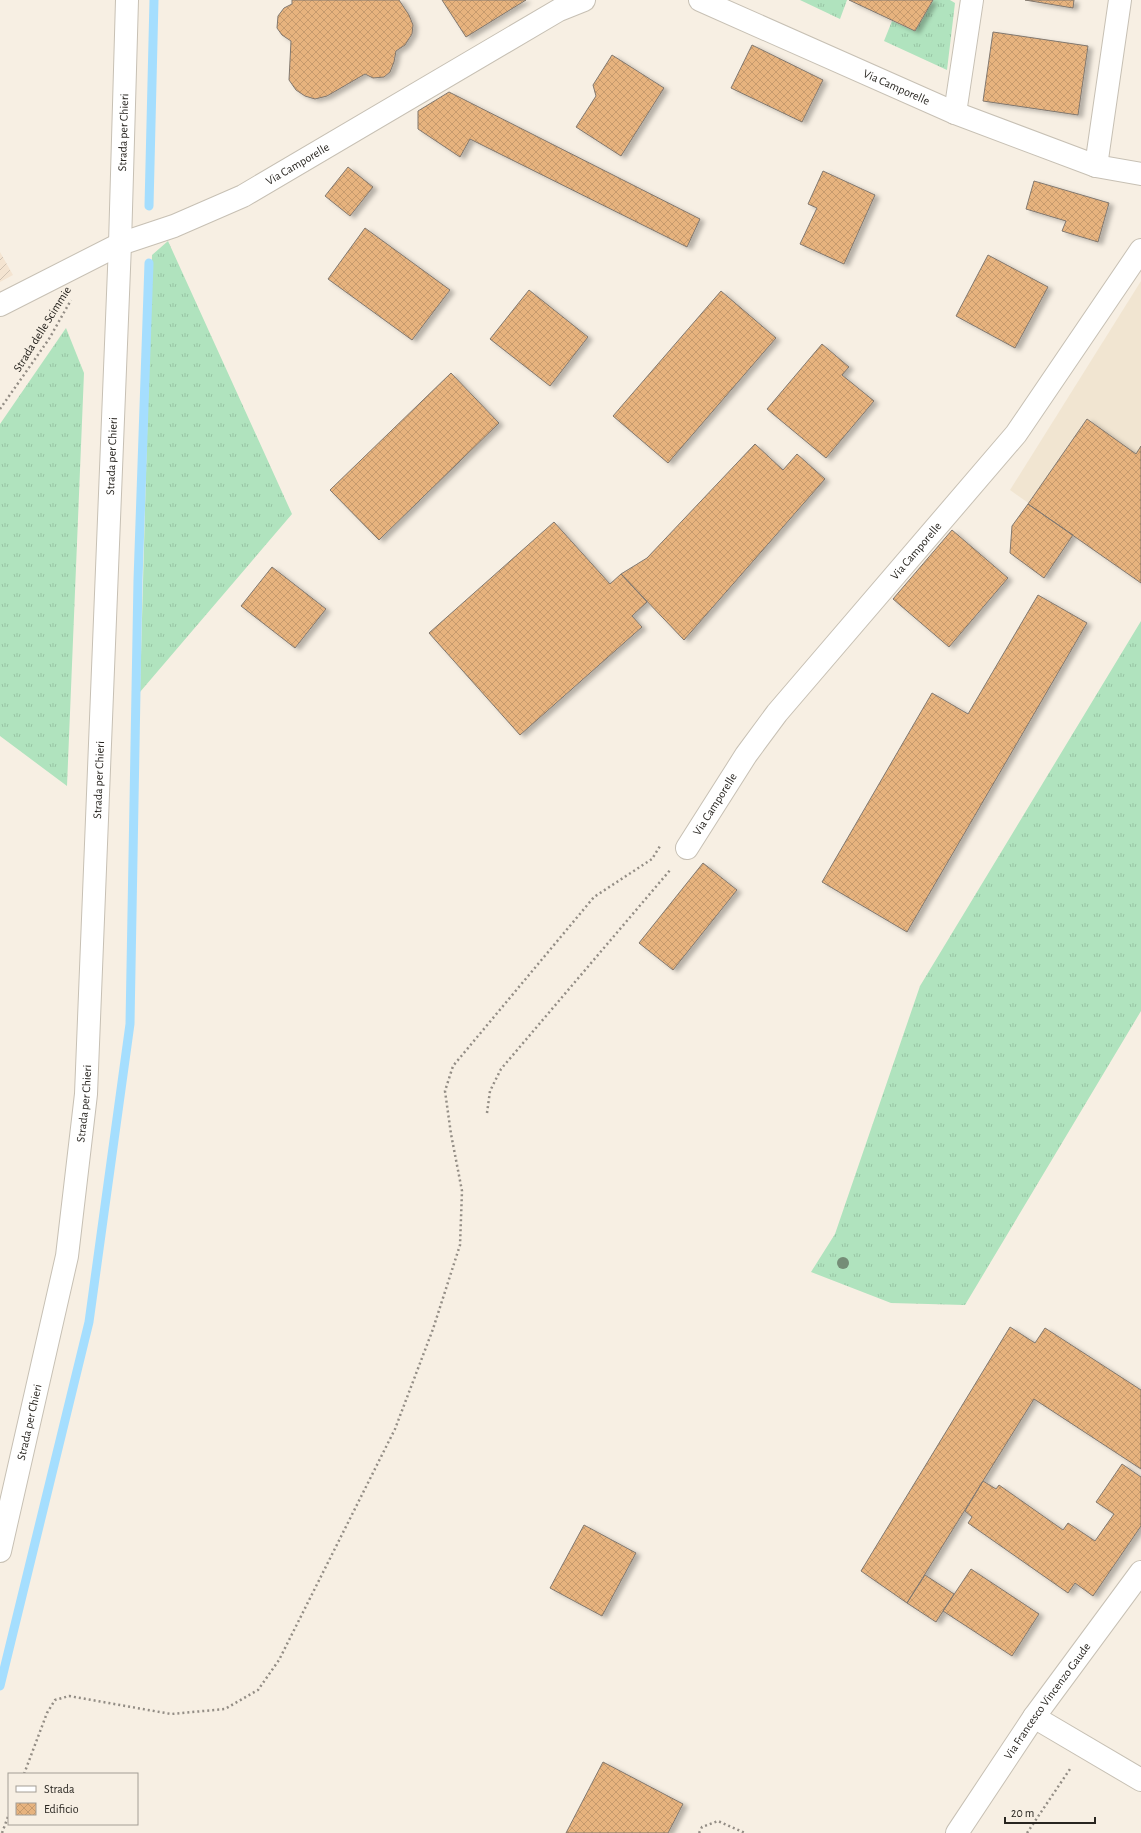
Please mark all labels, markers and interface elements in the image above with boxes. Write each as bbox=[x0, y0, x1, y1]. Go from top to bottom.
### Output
street label: Via Camporelle bbox=[862, 67, 932, 107]
street label: Strada per Chieri bbox=[116, 93, 130, 171]
street label: Via Camporelle bbox=[264, 141, 331, 187]
street label: Strada delle Scimmie bbox=[11, 284, 73, 374]
street label: Strada per Chieri bbox=[104, 417, 119, 495]
street label: Via Camporelle bbox=[888, 520, 944, 582]
street label: Strada per Chieri bbox=[91, 741, 106, 819]
street label: Via Camporelle bbox=[691, 771, 739, 837]
street label: Strada per Chieri bbox=[74, 1064, 93, 1143]
street label: Strada per Chieri bbox=[15, 1383, 44, 1462]
street label: Via Francesco Vincenzo Gaude bbox=[1002, 1640, 1093, 1761]
legend bbox=[8, 1773, 138, 1825]
text: Strada bbox=[44, 1783, 75, 1795]
scale bar bbox=[1005, 1799, 1095, 1825]
text: Edificio bbox=[44, 1803, 79, 1815]
text: 20 m bbox=[1011, 1807, 1034, 1819]

